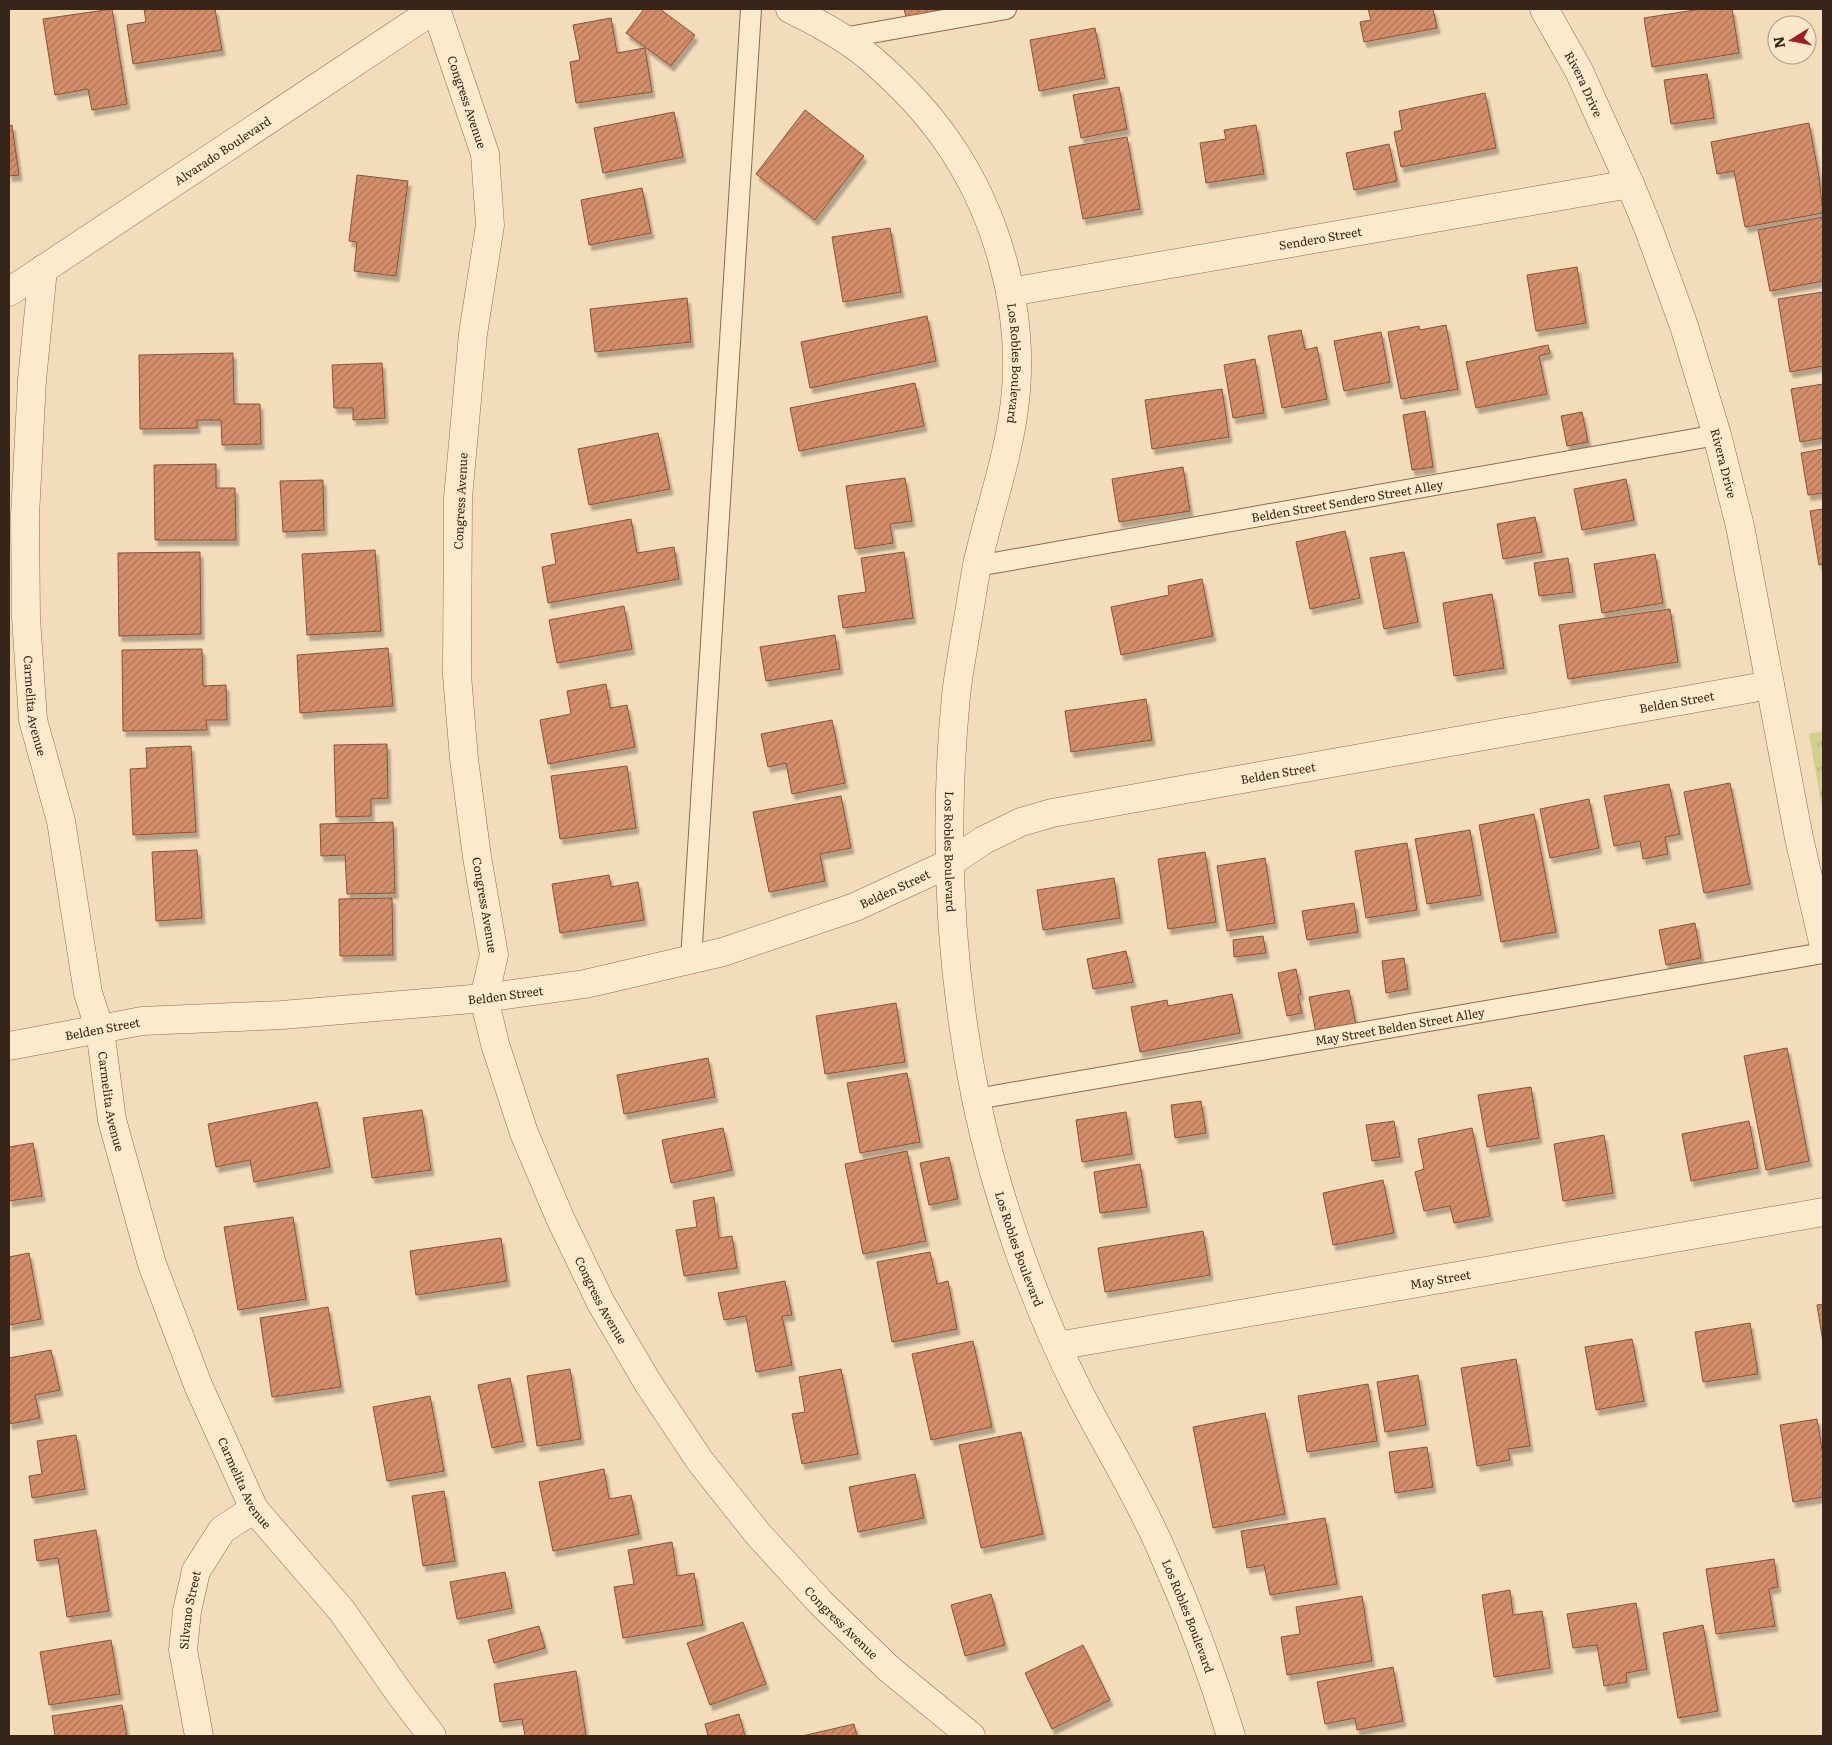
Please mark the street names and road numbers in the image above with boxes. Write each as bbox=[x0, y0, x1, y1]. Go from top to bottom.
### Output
street label: Rivera Drive bbox=[1560, 48, 1608, 120]
street label: Congress Avenue bbox=[443, 53, 491, 151]
street label: Alvarado Boulevard bbox=[170, 111, 275, 189]
street label: Sendero Street bbox=[1277, 222, 1363, 254]
street label: Los Robles Boulevard bbox=[1003, 302, 1026, 426]
street label: Rivera Drive bbox=[1706, 426, 1742, 500]
street label: Congress Avenue bbox=[448, 452, 472, 550]
street label: Belden Street Sendero Street Alley bbox=[1250, 475, 1445, 526]
street label: Carmelita Avenue bbox=[20, 655, 51, 758]
street label: Belden Street bbox=[1638, 686, 1716, 717]
street label: Belden Street bbox=[1239, 757, 1317, 788]
street label: Los Robles Boulevard bbox=[940, 791, 961, 913]
street label: Congress Avenue bbox=[468, 856, 502, 954]
street label: Belden Street bbox=[856, 864, 933, 913]
street label: Belden Street bbox=[467, 981, 545, 1008]
street label: May Street Belden Street Alley bbox=[1314, 1002, 1486, 1049]
street label: Belden Street bbox=[63, 1013, 142, 1044]
street label: Carmelita Avenue bbox=[94, 1050, 129, 1153]
street label: Los Robles Boulevard bbox=[991, 1189, 1048, 1310]
street label: Congress Avenue bbox=[571, 1253, 632, 1347]
street label: May Street bbox=[1408, 1265, 1472, 1293]
street label: Carmelita Avenue bbox=[214, 1434, 276, 1532]
street label: Los Robles Boulevard bbox=[1158, 1556, 1219, 1676]
street label: Silvano Street bbox=[174, 1569, 205, 1650]
street label: Congress Avenue bbox=[801, 1582, 882, 1663]

